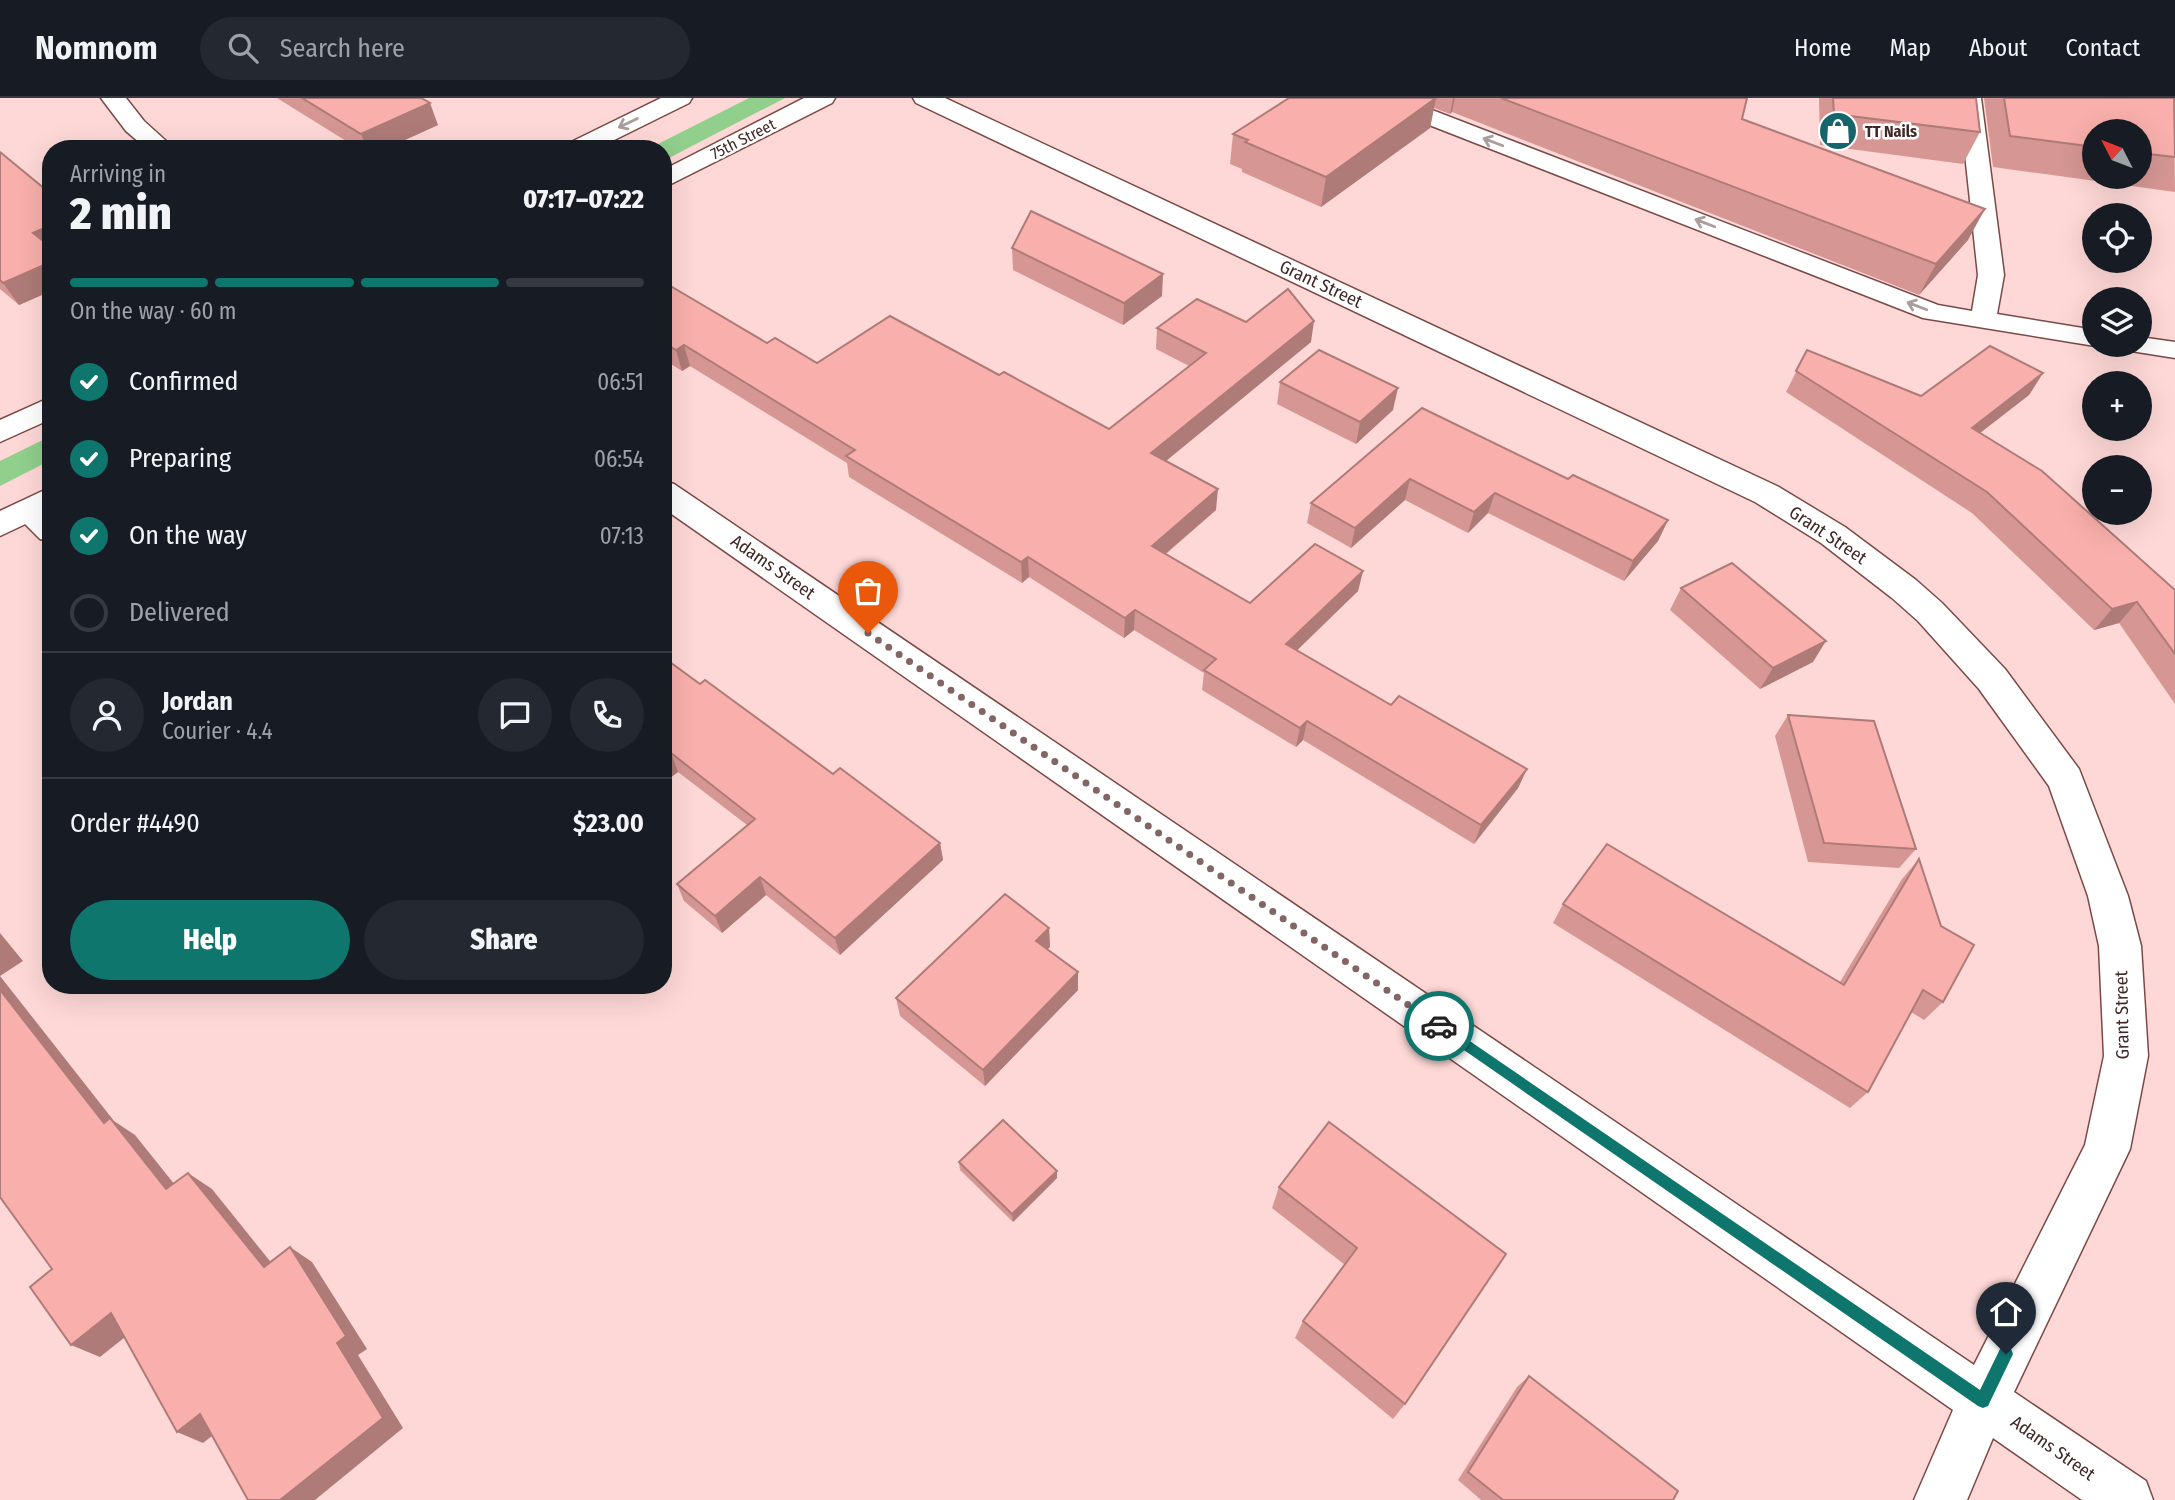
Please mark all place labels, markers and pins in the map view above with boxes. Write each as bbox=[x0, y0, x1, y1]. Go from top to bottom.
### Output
shop icon: TT Nails bbox=[1817, 110, 1859, 152]
place label: TT Nails bbox=[1865, 122, 1917, 141]
pin bbox=[838, 561, 898, 633]
pin bbox=[1976, 1282, 2036, 1354]

